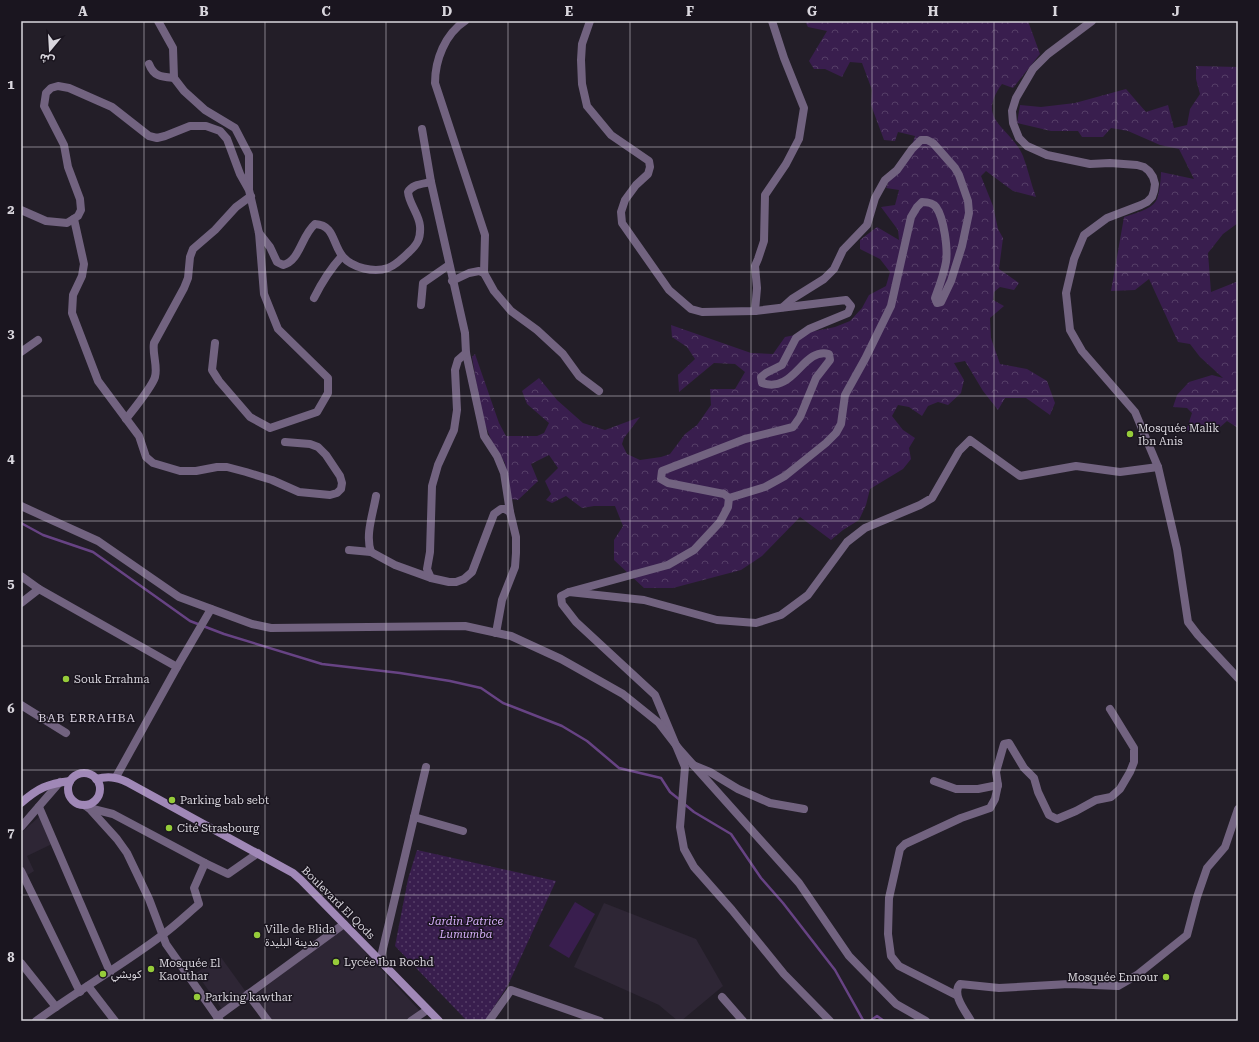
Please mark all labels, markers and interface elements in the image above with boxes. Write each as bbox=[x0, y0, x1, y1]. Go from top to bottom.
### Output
text: A bbox=[78, 4, 88, 19]
text: B bbox=[199, 4, 209, 19]
text: C bbox=[321, 4, 331, 19]
text: D bbox=[442, 4, 452, 19]
text: E bbox=[565, 4, 573, 19]
text: F bbox=[686, 4, 694, 19]
text: G bbox=[807, 4, 817, 19]
text: H bbox=[928, 4, 939, 19]
text: I bbox=[1052, 4, 1058, 19]
text: J bbox=[1172, 4, 1180, 19]
north arrow bbox=[30, 30, 70, 70]
text: ش bbox=[38, 51, 56, 68]
text: 1 bbox=[7, 77, 15, 92]
text: 2 bbox=[7, 202, 15, 217]
text: 3 bbox=[7, 326, 15, 341]
place label: Mosquée Malik Ibn Anis bbox=[1138, 422, 1219, 448]
marker: Mosquée Malik Ibn Anis bbox=[1125, 429, 1135, 439]
text: 4 bbox=[7, 451, 15, 466]
text: 5 bbox=[7, 576, 15, 591]
place label: Souk Errahma bbox=[74, 673, 149, 686]
marker: Souk Errahma bbox=[61, 674, 71, 684]
text: 6 bbox=[7, 701, 15, 716]
district label: BAB ERRAHBA bbox=[38, 711, 136, 725]
place label: Parking bab sebt bbox=[180, 794, 269, 807]
marker: Parking bab sebt bbox=[167, 795, 177, 805]
place label: Cité Strasbourg bbox=[177, 822, 260, 835]
marker: Cité Strasbourg bbox=[164, 823, 174, 833]
text: 7 bbox=[7, 825, 15, 840]
street label: Boulevard El Qods bbox=[299, 864, 377, 942]
park label: Jardin Patrice Lumumba bbox=[428, 915, 503, 941]
place label: Ville de Blida مدينة البليدة bbox=[265, 923, 335, 949]
marker: Ville de Blida مدينة البليدة bbox=[252, 930, 262, 940]
text: 8 bbox=[7, 950, 15, 965]
place label: Lycée Ibn Rochd bbox=[344, 956, 434, 969]
place label: Mosquée El Kaouthar bbox=[159, 957, 221, 983]
marker: Lycée Ibn Rochd bbox=[331, 957, 341, 967]
marker: Mosquée El Kaouthar bbox=[146, 964, 156, 974]
place label: كويشي bbox=[111, 968, 142, 983]
marker: كويشي bbox=[98, 969, 108, 979]
place label: Mosquée Ennour bbox=[1068, 971, 1158, 984]
marker: Mosquée Ennour bbox=[1161, 972, 1171, 982]
place label: Parking kawthar bbox=[205, 991, 293, 1004]
marker: Parking kawthar bbox=[192, 992, 202, 1002]

